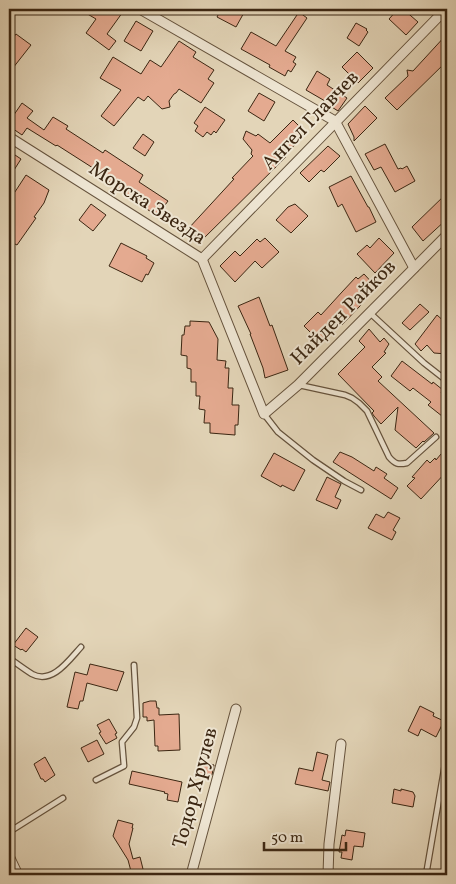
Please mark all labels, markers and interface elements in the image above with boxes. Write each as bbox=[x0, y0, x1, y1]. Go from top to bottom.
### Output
street label: Ангел Главчев bbox=[256, 65, 366, 177]
street label: Морска Звезда bbox=[83, 156, 211, 252]
street label: Найден Райков bbox=[285, 254, 403, 372]
street label: Тодор Хрулев bbox=[166, 725, 226, 851]
scale bar bbox=[264, 819, 346, 851]
text: 50 m bbox=[271, 828, 303, 849]

